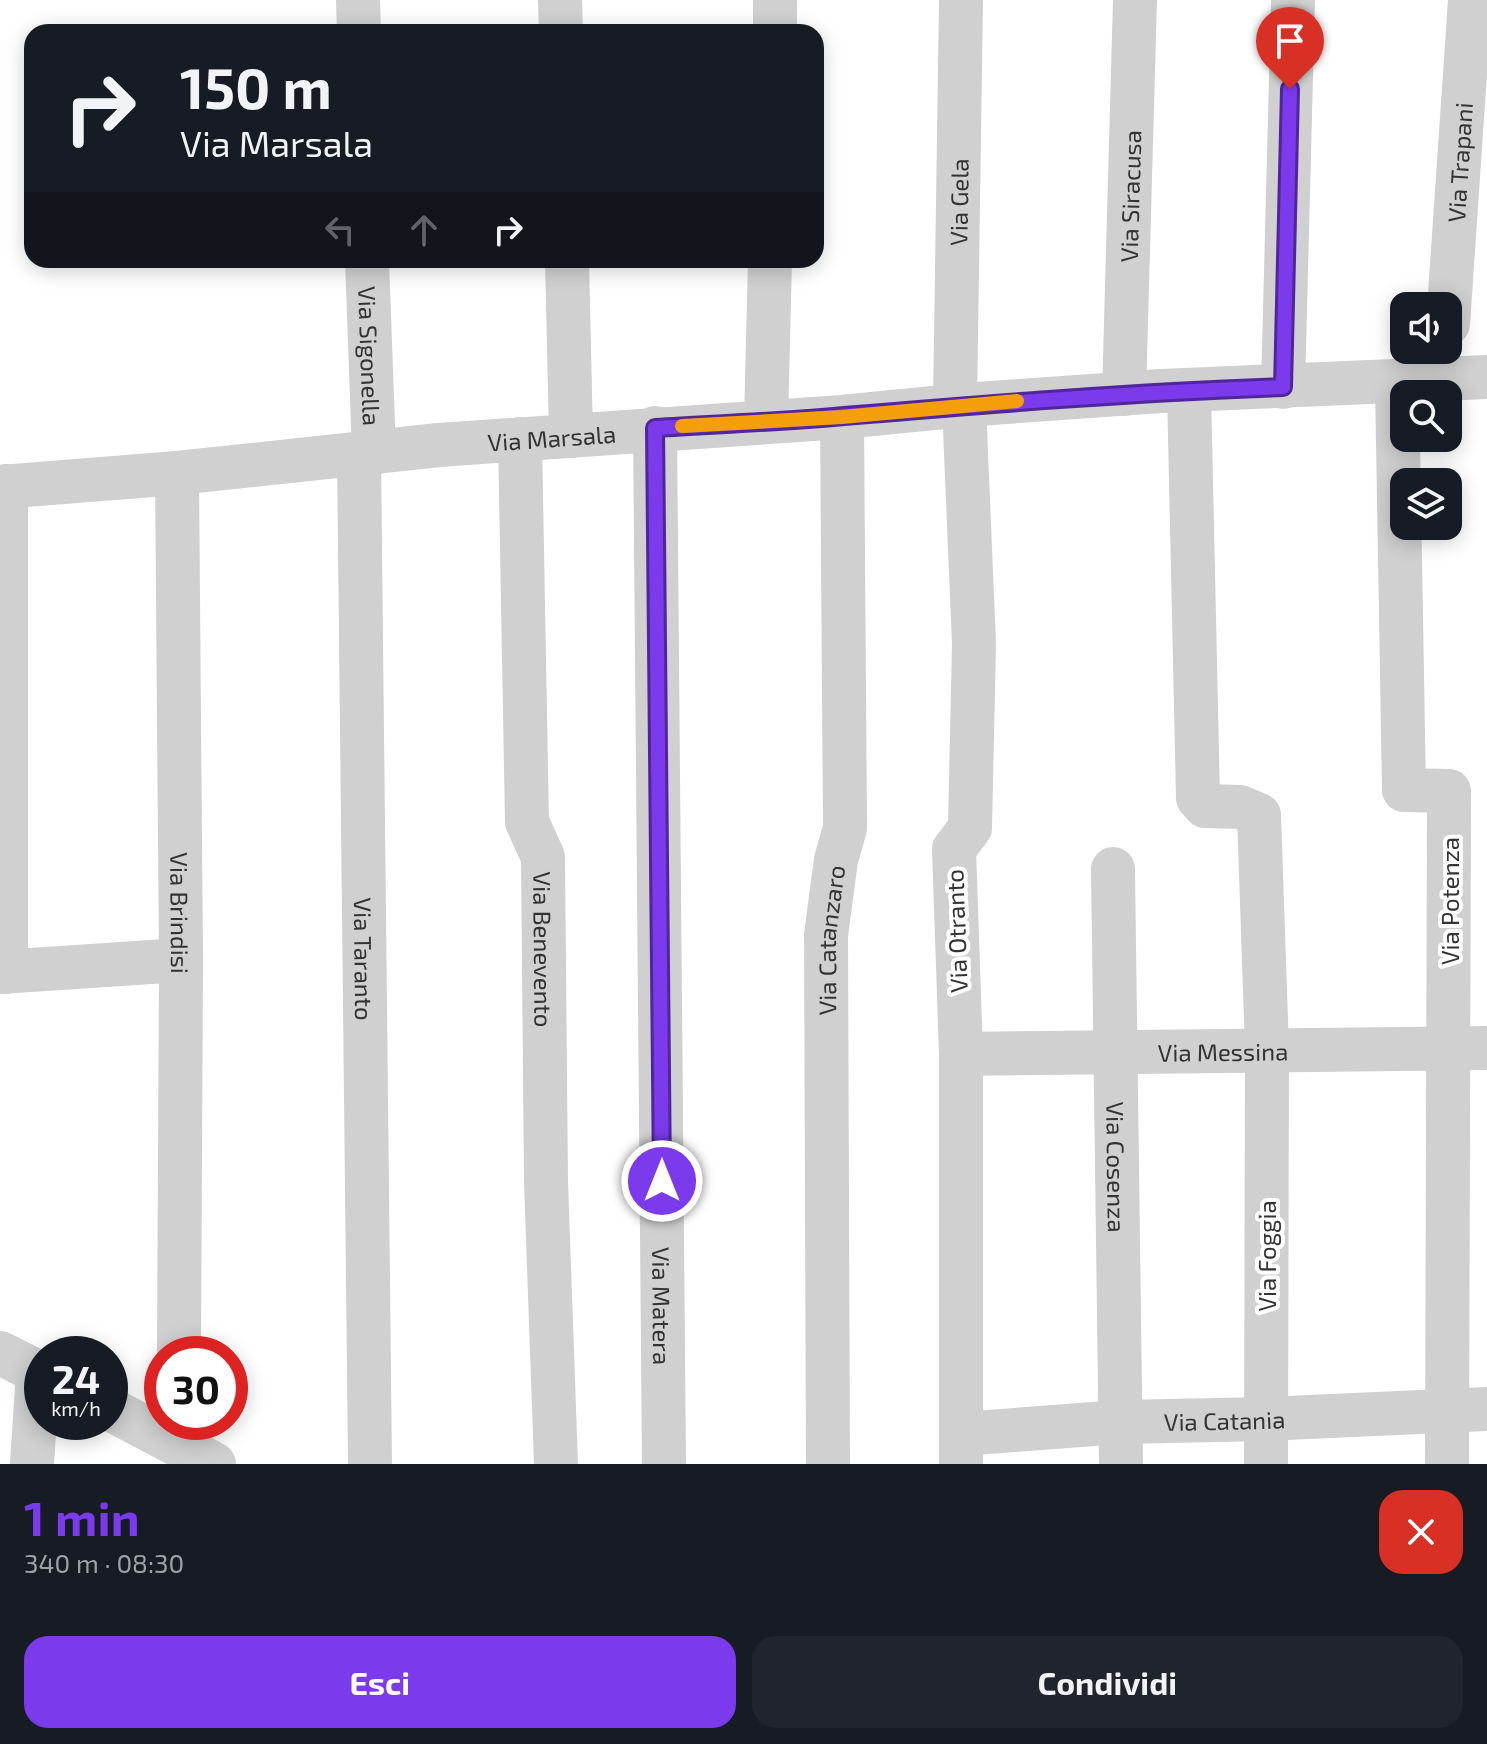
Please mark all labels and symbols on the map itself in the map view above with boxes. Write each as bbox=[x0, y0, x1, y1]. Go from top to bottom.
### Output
pin bbox=[1256, 7, 1324, 89]
street label: Via Trapani bbox=[1440, 101, 1478, 223]
street label: Via Siracusa bbox=[1113, 130, 1146, 263]
street label: Via Gela bbox=[943, 158, 973, 246]
street label: Via Sigonella bbox=[353, 286, 388, 426]
street label: Via Marsala bbox=[486, 418, 617, 456]
street label: Via Potenza bbox=[1435, 837, 1464, 965]
street label: Via Brindisi bbox=[166, 852, 196, 974]
street label: Via Catanzaro bbox=[811, 863, 850, 1015]
street label: Via Otranto bbox=[939, 869, 973, 993]
street label: Via Benevento bbox=[529, 871, 559, 1028]
street label: Via Taranto bbox=[349, 897, 380, 1021]
street label: Via Messina bbox=[1158, 1036, 1288, 1066]
street label: Via Cosenza bbox=[1102, 1101, 1132, 1233]
position arrow bbox=[620, 1139, 704, 1223]
street label: Via Foggia bbox=[1252, 1200, 1281, 1312]
street label: Via Matera bbox=[648, 1247, 678, 1365]
speed limit sign: 30 bbox=[144, 1336, 248, 1440]
street label: Via Catania bbox=[1164, 1404, 1286, 1436]

